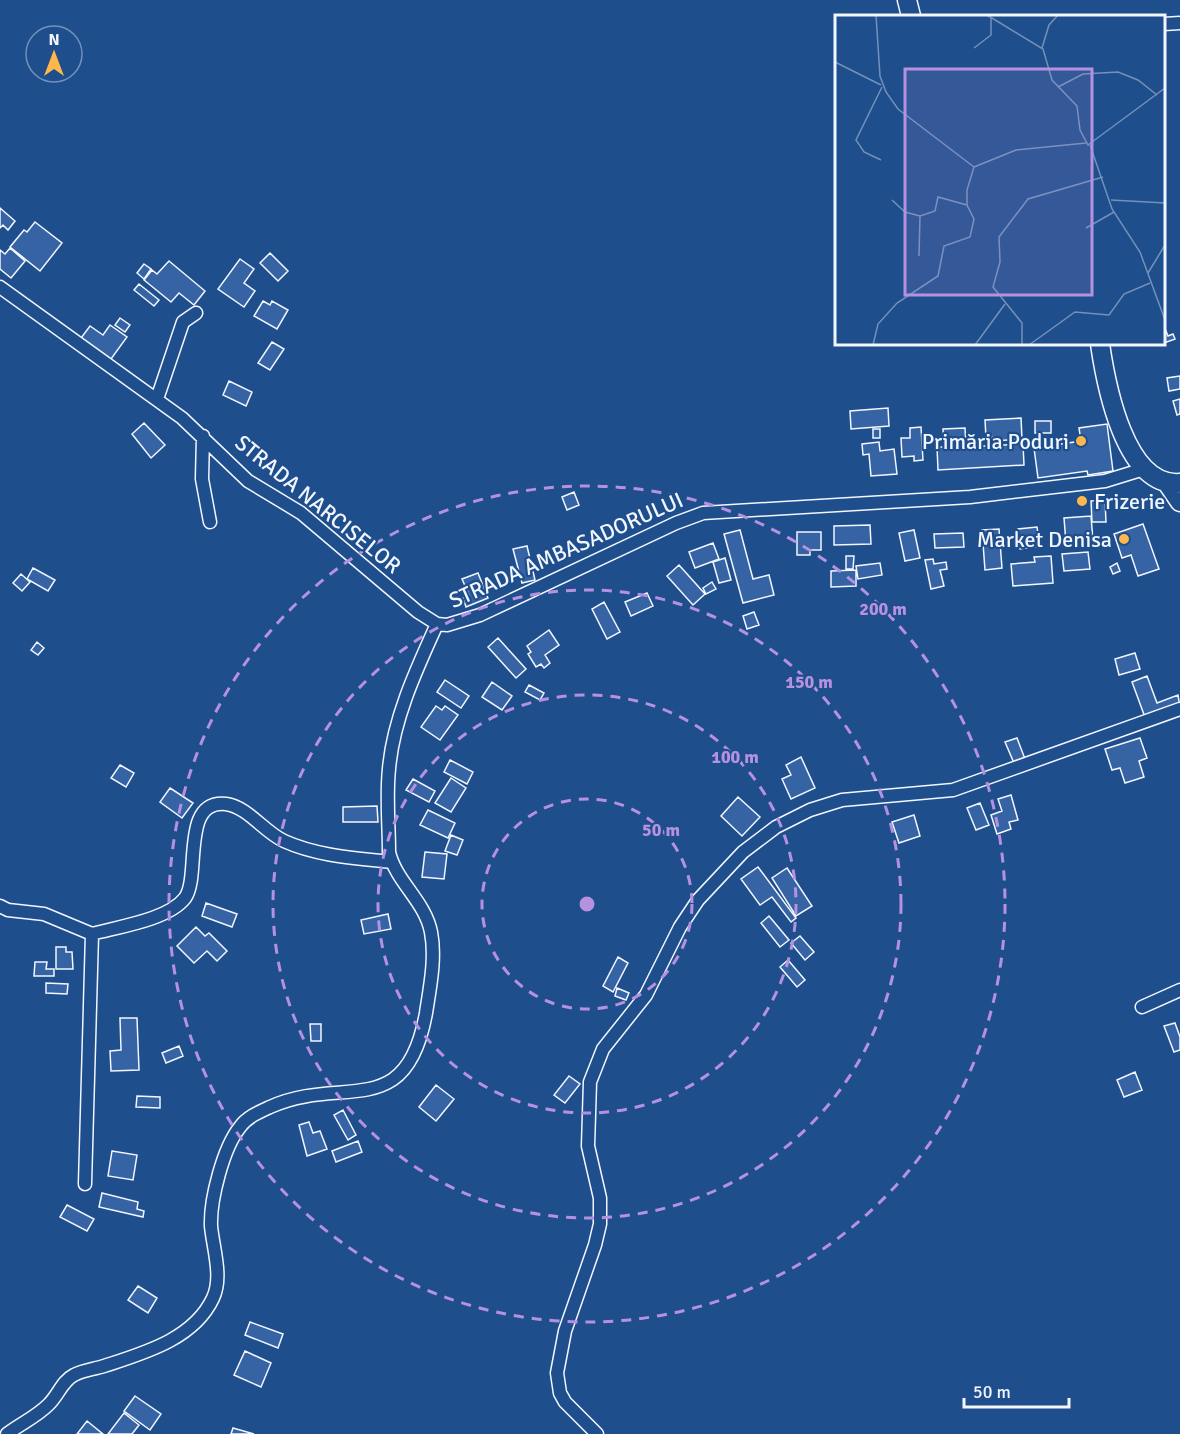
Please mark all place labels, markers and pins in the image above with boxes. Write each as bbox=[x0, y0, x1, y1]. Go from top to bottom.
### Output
place label: Primăria Poduri bbox=[922, 428, 1069, 455]
marker: Primăria Poduri bbox=[1074, 434, 1088, 448]
place label: Frizerie bbox=[1094, 488, 1165, 515]
marker: Frizerie bbox=[1075, 494, 1089, 508]
place label: Market Denisa bbox=[977, 526, 1112, 553]
marker: Market Denisa bbox=[1117, 532, 1131, 546]
centre of rings bbox=[577, 894, 597, 914]

